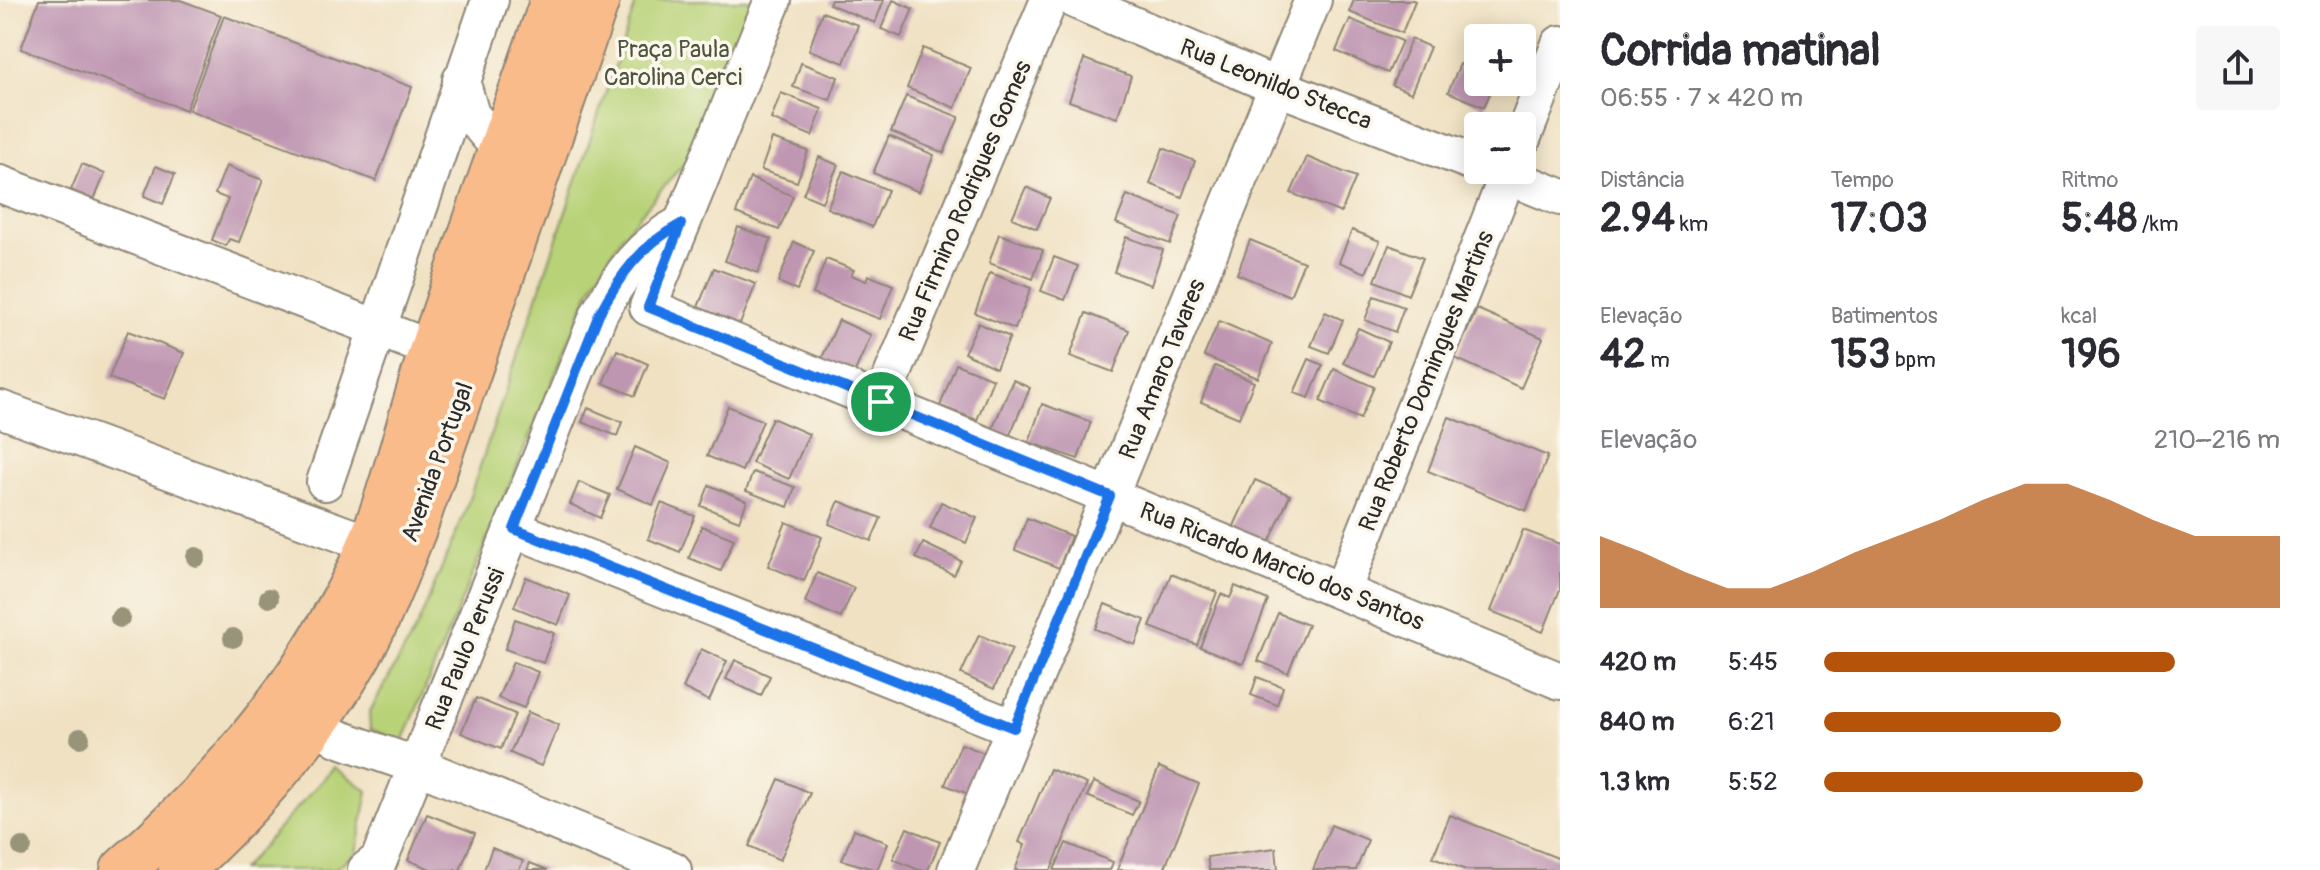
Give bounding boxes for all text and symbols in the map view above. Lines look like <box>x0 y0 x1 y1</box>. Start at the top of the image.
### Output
map controls <box>1464 24 1536 184</box>
button: + <box>1464 24 1536 96</box>
text: Corrida matinal <box>1600 24 1881 79</box>
button: share <box>2196 26 2280 110</box>
street label: Rua Leonildo Stecca <box>1176 33 1376 136</box>
park label: Praça Paula Carolina Cerci <box>604 35 742 92</box>
street label: Rua Firmino Rodrigues Gomes <box>893 56 1038 346</box>
text: 06:55 · 7 × 420 m <box>1600 82 1803 114</box>
button: − <box>1464 112 1536 184</box>
text: Distância <box>1600 166 1684 194</box>
text: Tempo <box>1831 166 1894 194</box>
text: Ritmo <box>2061 166 2118 194</box>
text: 2.94 <box>1600 194 1675 243</box>
text: 17:03 <box>1831 194 1928 243</box>
text: 5:48 <box>2061 194 2137 243</box>
text: km <box>1675 210 1708 238</box>
text: /km <box>2137 210 2178 238</box>
street label: Rua Roberto Domingues Martins <box>1353 226 1500 536</box>
street label: Rua Amaro Tavares <box>1113 275 1212 464</box>
text: Elevação <box>1600 302 1682 330</box>
text: Batimentos <box>1831 302 1938 330</box>
text: kcal <box>2061 302 2097 330</box>
text: 42 <box>1600 330 1646 379</box>
text: 153 <box>1831 330 1890 379</box>
text: 196 <box>2061 330 2121 379</box>
text: m <box>1646 346 1670 374</box>
text: bpm <box>1890 346 1936 374</box>
pin <box>847 368 915 436</box>
street label: Avenida Portugal <box>395 378 480 546</box>
icon: arrive <box>859 380 903 424</box>
text: Elevação <box>1600 424 1697 456</box>
text: 210–216 m <box>2154 424 2280 456</box>
street label: Rua Ricardo Marcio dos Santos <box>1135 496 1428 637</box>
street label: Rua Paulo Perussi <box>420 564 511 735</box>
text: 420 m <box>1600 646 1676 678</box>
text: 5:45 <box>1728 646 1778 678</box>
text: 840 m <box>1600 706 1675 738</box>
text: 6:21 <box>1728 706 1775 738</box>
text: 1.3 km <box>1600 766 1670 798</box>
text: 5:52 <box>1728 766 1778 798</box>

